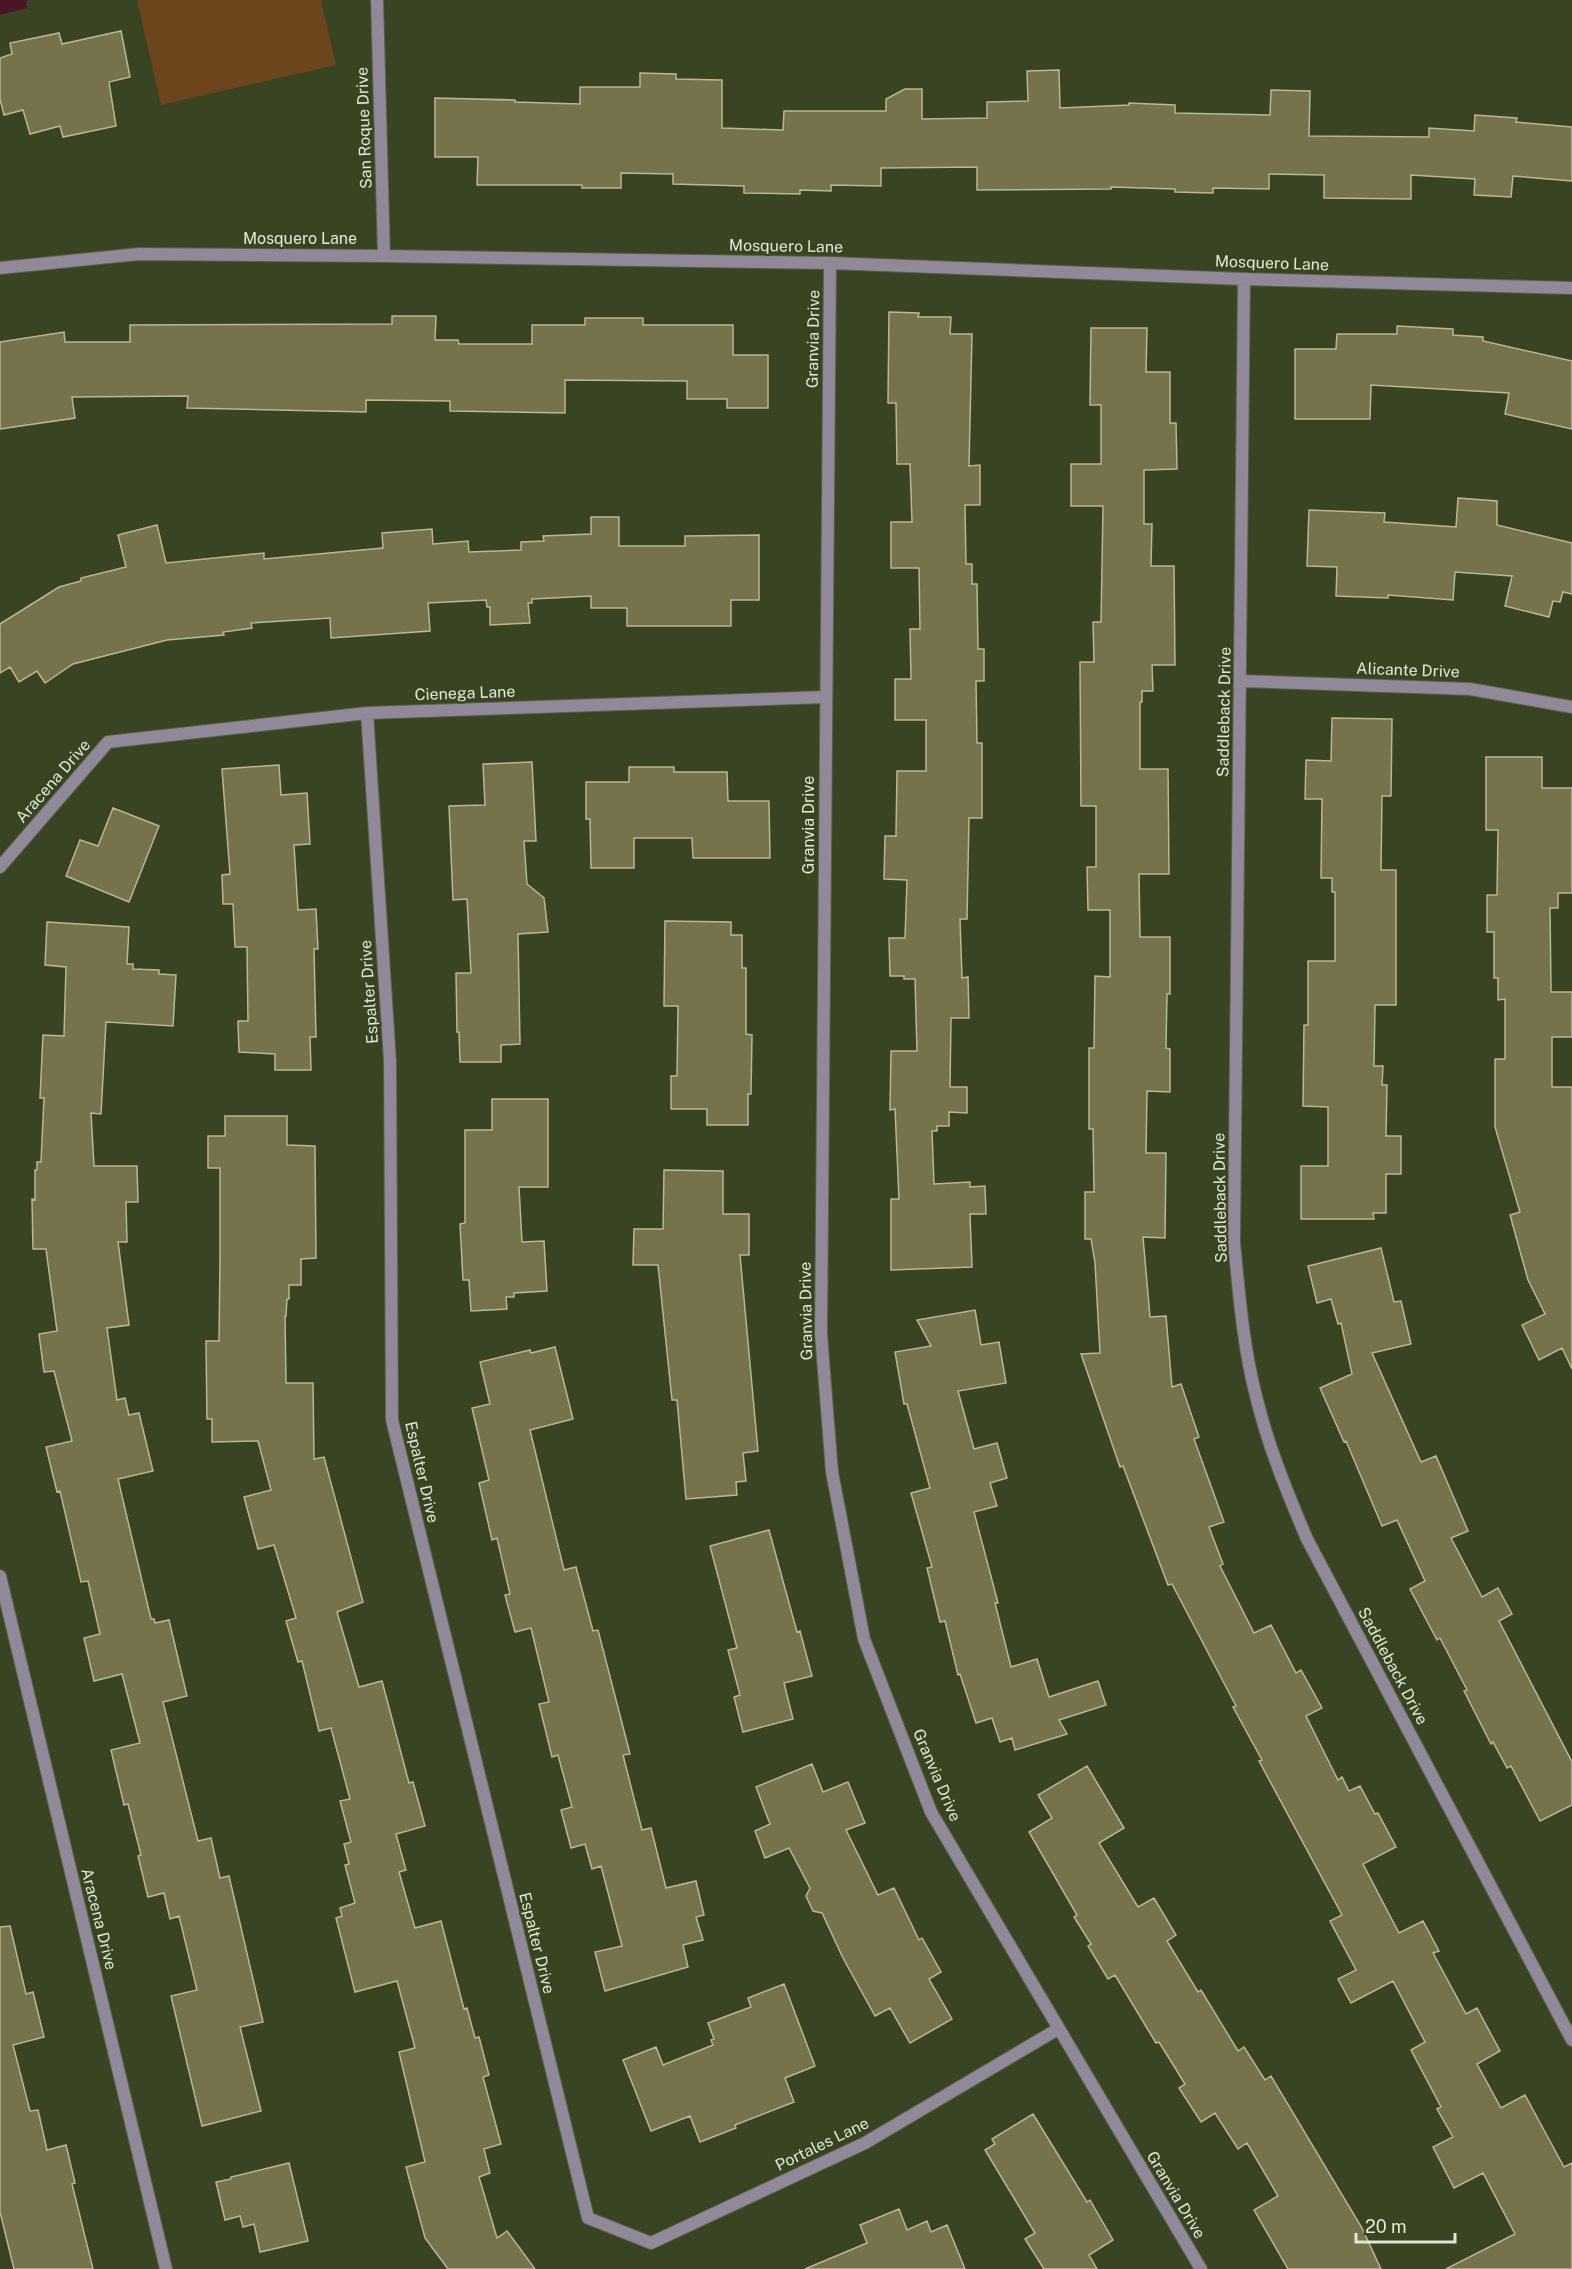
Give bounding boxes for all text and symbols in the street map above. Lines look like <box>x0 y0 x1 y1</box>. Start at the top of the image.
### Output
street label: San Roque Drive <box>352 67 376 189</box>
street label: Mosquero Lane <box>243 229 357 248</box>
street label: Mosquero Lane <box>729 236 843 256</box>
street label: Mosquero Lane <box>1215 252 1329 274</box>
street label: Granvia Drive <box>803 290 823 388</box>
street label: Saddleback Drive <box>1213 647 1235 777</box>
street label: Alicante Drive <box>1356 659 1460 681</box>
street label: Cienega Lane <box>414 682 516 704</box>
street label: Aracena Drive <box>12 735 94 827</box>
street label: Granvia Drive <box>799 776 818 874</box>
street label: Espalter Drive <box>356 940 382 1044</box>
street label: Saddleback Drive <box>1209 1133 1231 1263</box>
street label: Granvia Drive <box>796 1262 816 1360</box>
street label: Espalter Drive <box>401 1419 443 1525</box>
street label: Saddleback Drive <box>1354 1604 1432 1728</box>
street label: Granvia Drive <box>909 1726 965 1824</box>
street label: Aracena Drive <box>77 1866 121 1972</box>
street label: Espalter Drive <box>515 1890 559 1996</box>
street label: Portales Lane <box>772 2113 872 2175</box>
street label: Granvia Drive <box>1142 2148 1210 2242</box>
scale bar <box>1356 2206 1455 2244</box>
text: 20 m <box>1365 2216 1407 2237</box>

